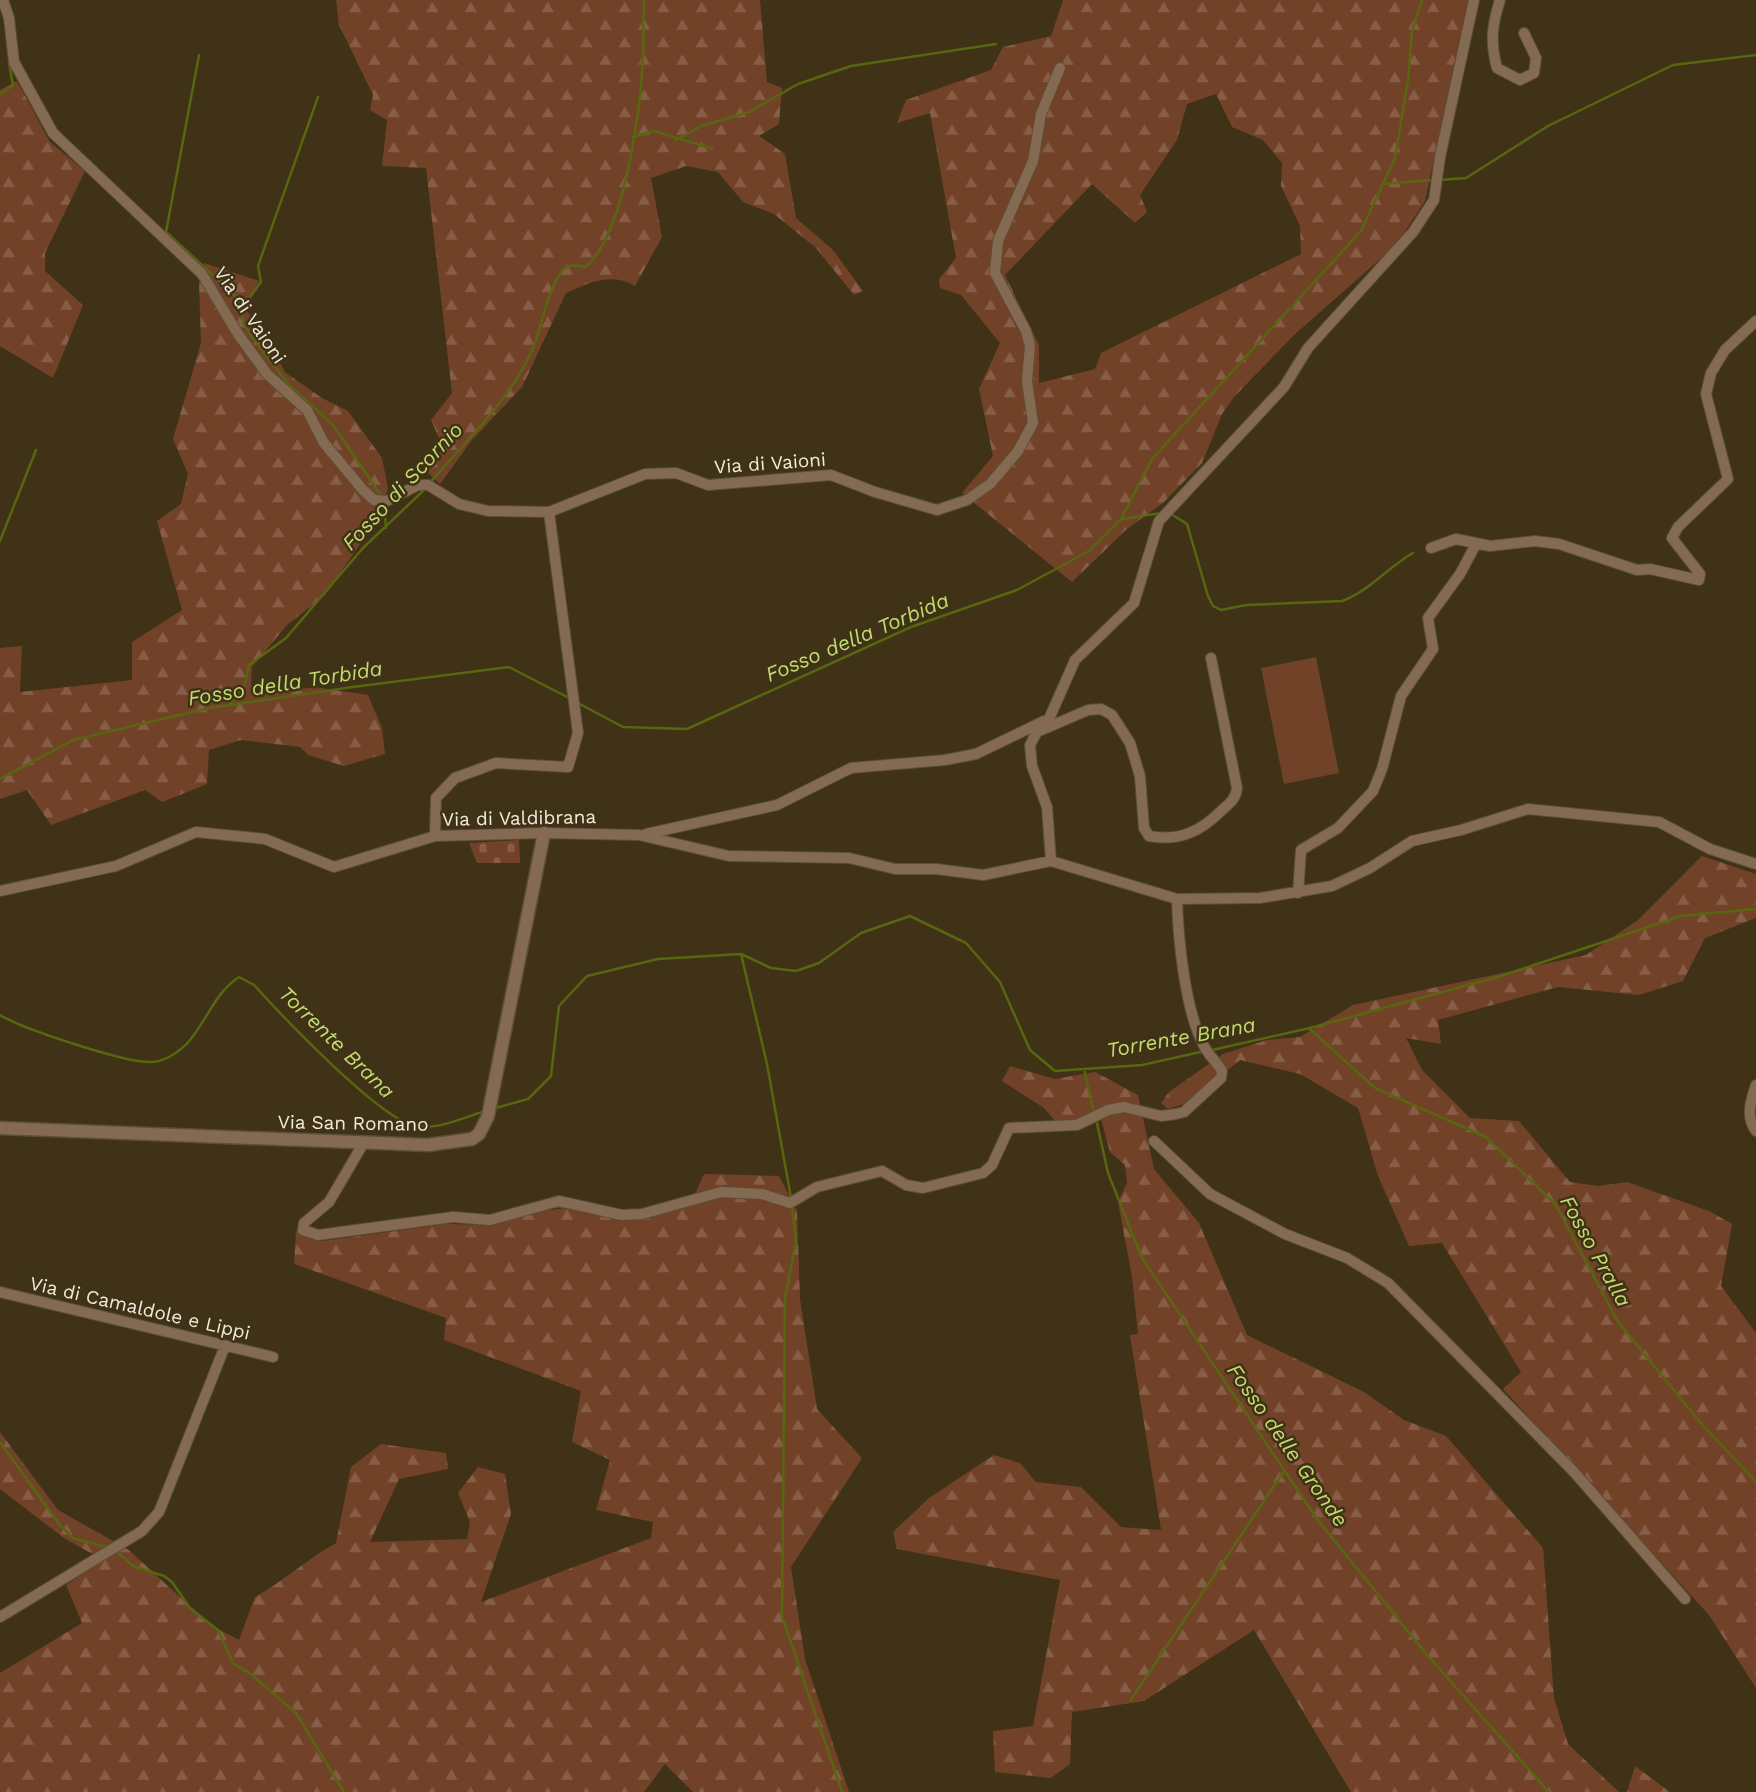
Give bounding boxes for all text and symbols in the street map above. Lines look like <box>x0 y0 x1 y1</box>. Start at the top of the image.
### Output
street label: Via di Vaioni <box>209 262 291 368</box>
water label: Fosso di Scornio <box>336 417 468 555</box>
street label: Via di Vaioni <box>713 448 827 478</box>
water label: Fosso della Torbida <box>762 587 953 687</box>
water label: Fosso della Torbida <box>186 655 384 711</box>
street label: Via di Valdibrana <box>442 805 597 831</box>
water label: Torrente Brana <box>274 981 400 1103</box>
water label: Torrente Brana <box>1105 1012 1257 1062</box>
street label: Via San Romano <box>277 1110 429 1136</box>
water label: Fosso Pralla <box>1555 1191 1637 1311</box>
street label: Via di Camaldole e Lippi <box>28 1271 252 1345</box>
water label: Fosso delle Gronde <box>1222 1358 1354 1532</box>

